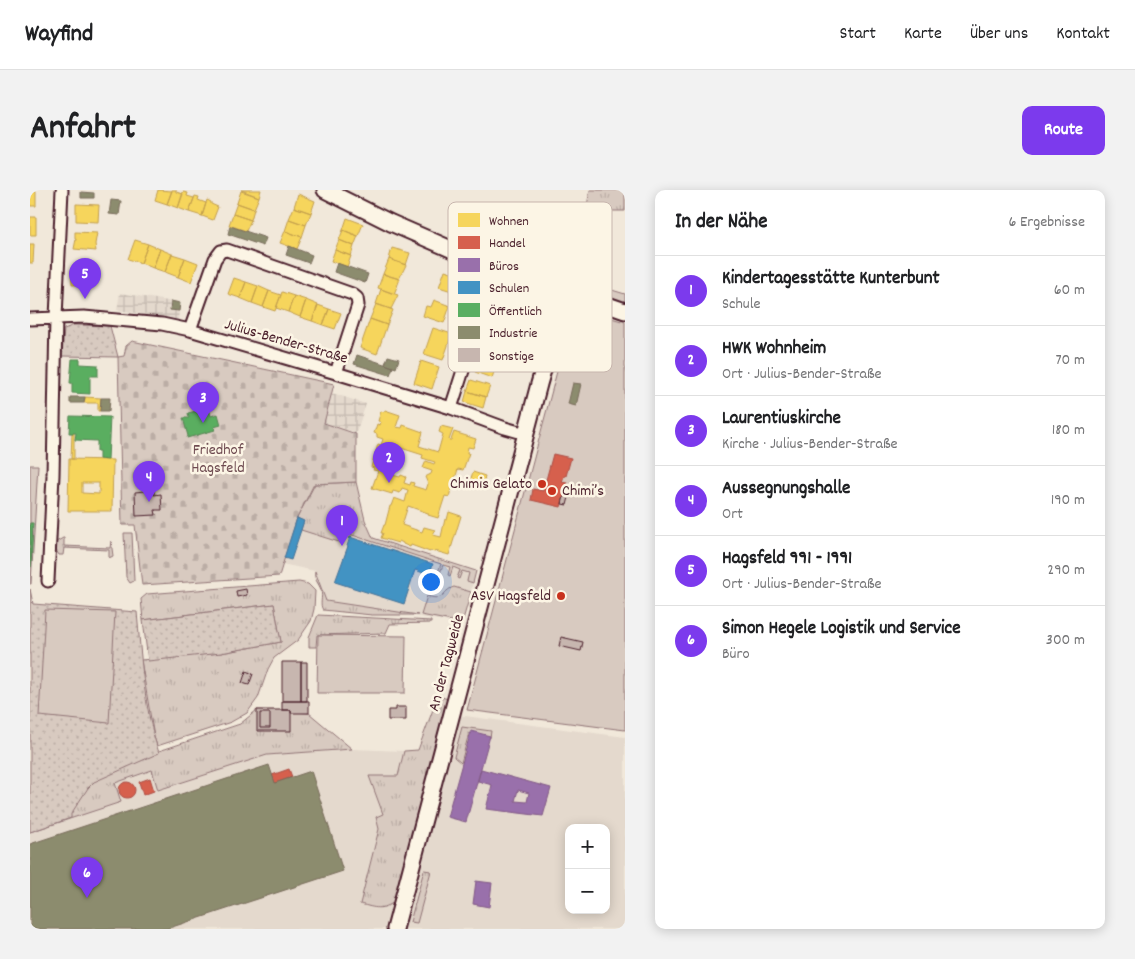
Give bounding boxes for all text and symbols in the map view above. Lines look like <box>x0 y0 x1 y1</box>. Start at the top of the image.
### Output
text: Wayfind <box>25 18 93 52</box>
text: Start <box>840 22 876 47</box>
text: Karte <box>904 22 942 47</box>
text: Über uns <box>970 22 1028 47</box>
text: Kontakt <box>1056 22 1110 47</box>
text: Anfahrt <box>30 105 136 155</box>
button: Route <box>1022 106 1105 155</box>
legend <box>448 202 612 372</box>
text: In der Nähe <box>675 208 767 238</box>
text: 6 Ergebnisse <box>1008 211 1085 234</box>
text: Wohnen <box>489 212 529 232</box>
text: Handel <box>489 234 526 254</box>
text: Büros <box>489 257 519 277</box>
pin: 5 <box>69 258 101 299</box>
text: Kindertagesstätte Kunterbunt <box>722 266 940 293</box>
text: Schulen <box>489 279 529 299</box>
text: 1 <box>689 279 693 302</box>
text: 60 m <box>1054 279 1085 302</box>
text: Schule <box>722 293 761 316</box>
text: Öffentlich <box>489 302 542 322</box>
street label: Julius-Bender-Straße <box>222 313 350 371</box>
text: Industrie <box>489 324 537 344</box>
text: HWK Wohnheim <box>722 336 826 363</box>
text: Sonstige <box>489 347 534 367</box>
text: 2 <box>688 349 695 372</box>
text: 70 m <box>1055 349 1085 372</box>
text: Ort · Julius-Bender-Straße <box>722 363 882 386</box>
pin: 3 <box>187 382 219 423</box>
text: Laurentiuskirche <box>722 406 841 433</box>
text: 3 <box>687 419 695 442</box>
text: 180 m <box>1052 419 1085 442</box>
text: Kirche · Julius-Bender-Straße <box>722 433 898 456</box>
park label: Friedhof Hagsfeld <box>191 439 245 480</box>
pin: 2 <box>373 442 405 483</box>
pin: 4 <box>133 461 165 502</box>
place label: Chimis Gelato <box>450 473 532 496</box>
text: Aussegnungshalle <box>722 476 850 503</box>
marker: Chimis Gelato <box>536 478 548 490</box>
place label: Chimi’s <box>562 480 604 503</box>
marker: Chimi’s <box>546 485 558 497</box>
text: 4 <box>688 489 694 512</box>
text: 190 m <box>1051 489 1085 512</box>
text: Ort <box>722 503 743 526</box>
pin: 1 <box>326 505 358 546</box>
text: Hagsfeld 991 - 1991 <box>722 546 852 573</box>
text: 5 <box>687 559 695 582</box>
text: 290 m <box>1047 559 1085 582</box>
your location <box>418 569 444 595</box>
text: Ort · Julius-Bender-Straße <box>722 573 882 596</box>
place label: ASV Hagsfeld <box>470 585 551 608</box>
marker: ASV Hagsfeld <box>555 590 567 602</box>
street label: An der Tagweide <box>423 612 471 714</box>
text: Simon Hegele Logistik und Service <box>722 616 961 643</box>
text: 6 <box>687 629 695 652</box>
text: 300 m <box>1046 629 1085 652</box>
text: Büro <box>722 643 750 666</box>
map controls <box>565 824 610 914</box>
button: + <box>565 824 610 869</box>
pin: 6 <box>71 857 103 898</box>
button: − <box>565 869 610 914</box>

